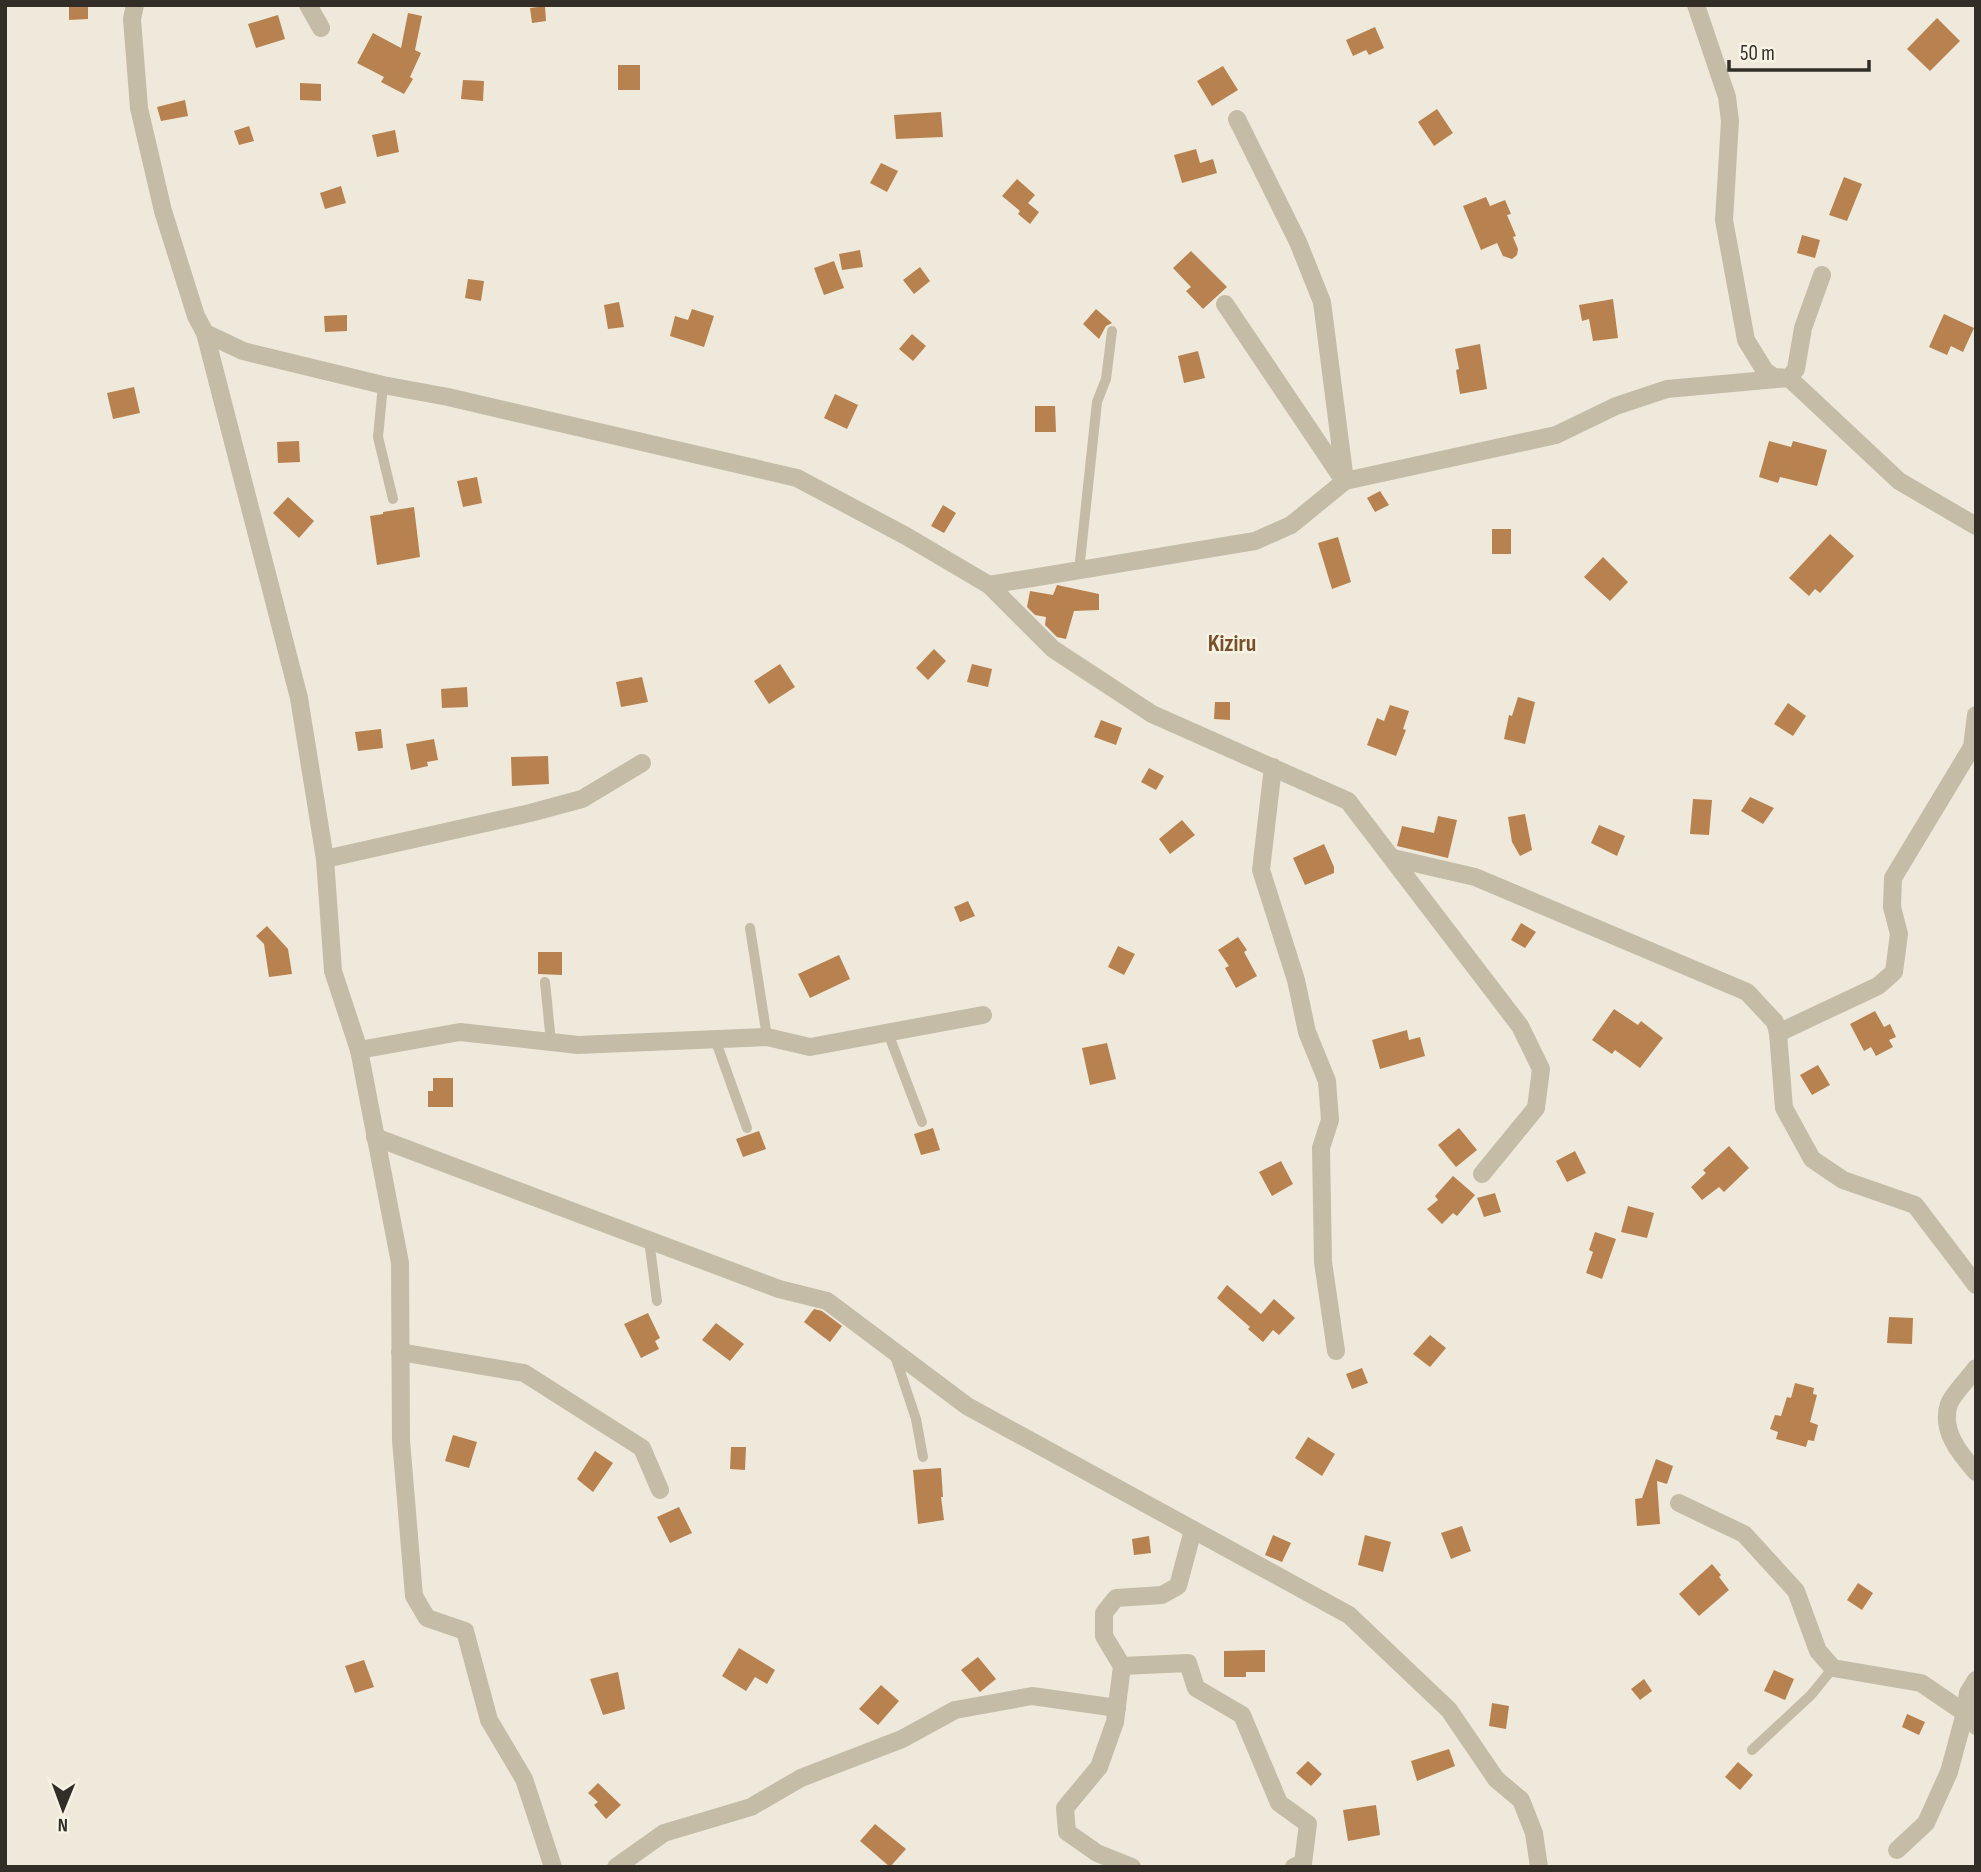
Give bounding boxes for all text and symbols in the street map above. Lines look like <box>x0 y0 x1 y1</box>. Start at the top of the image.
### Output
scale bar <box>1729 28 1869 72</box>
text: 50 m <box>1740 41 1775 66</box>
district label: Kiziru <box>1208 629 1256 658</box>
north arrow <box>28 1774 98 1844</box>
text: N <box>57 1813 68 1836</box>

